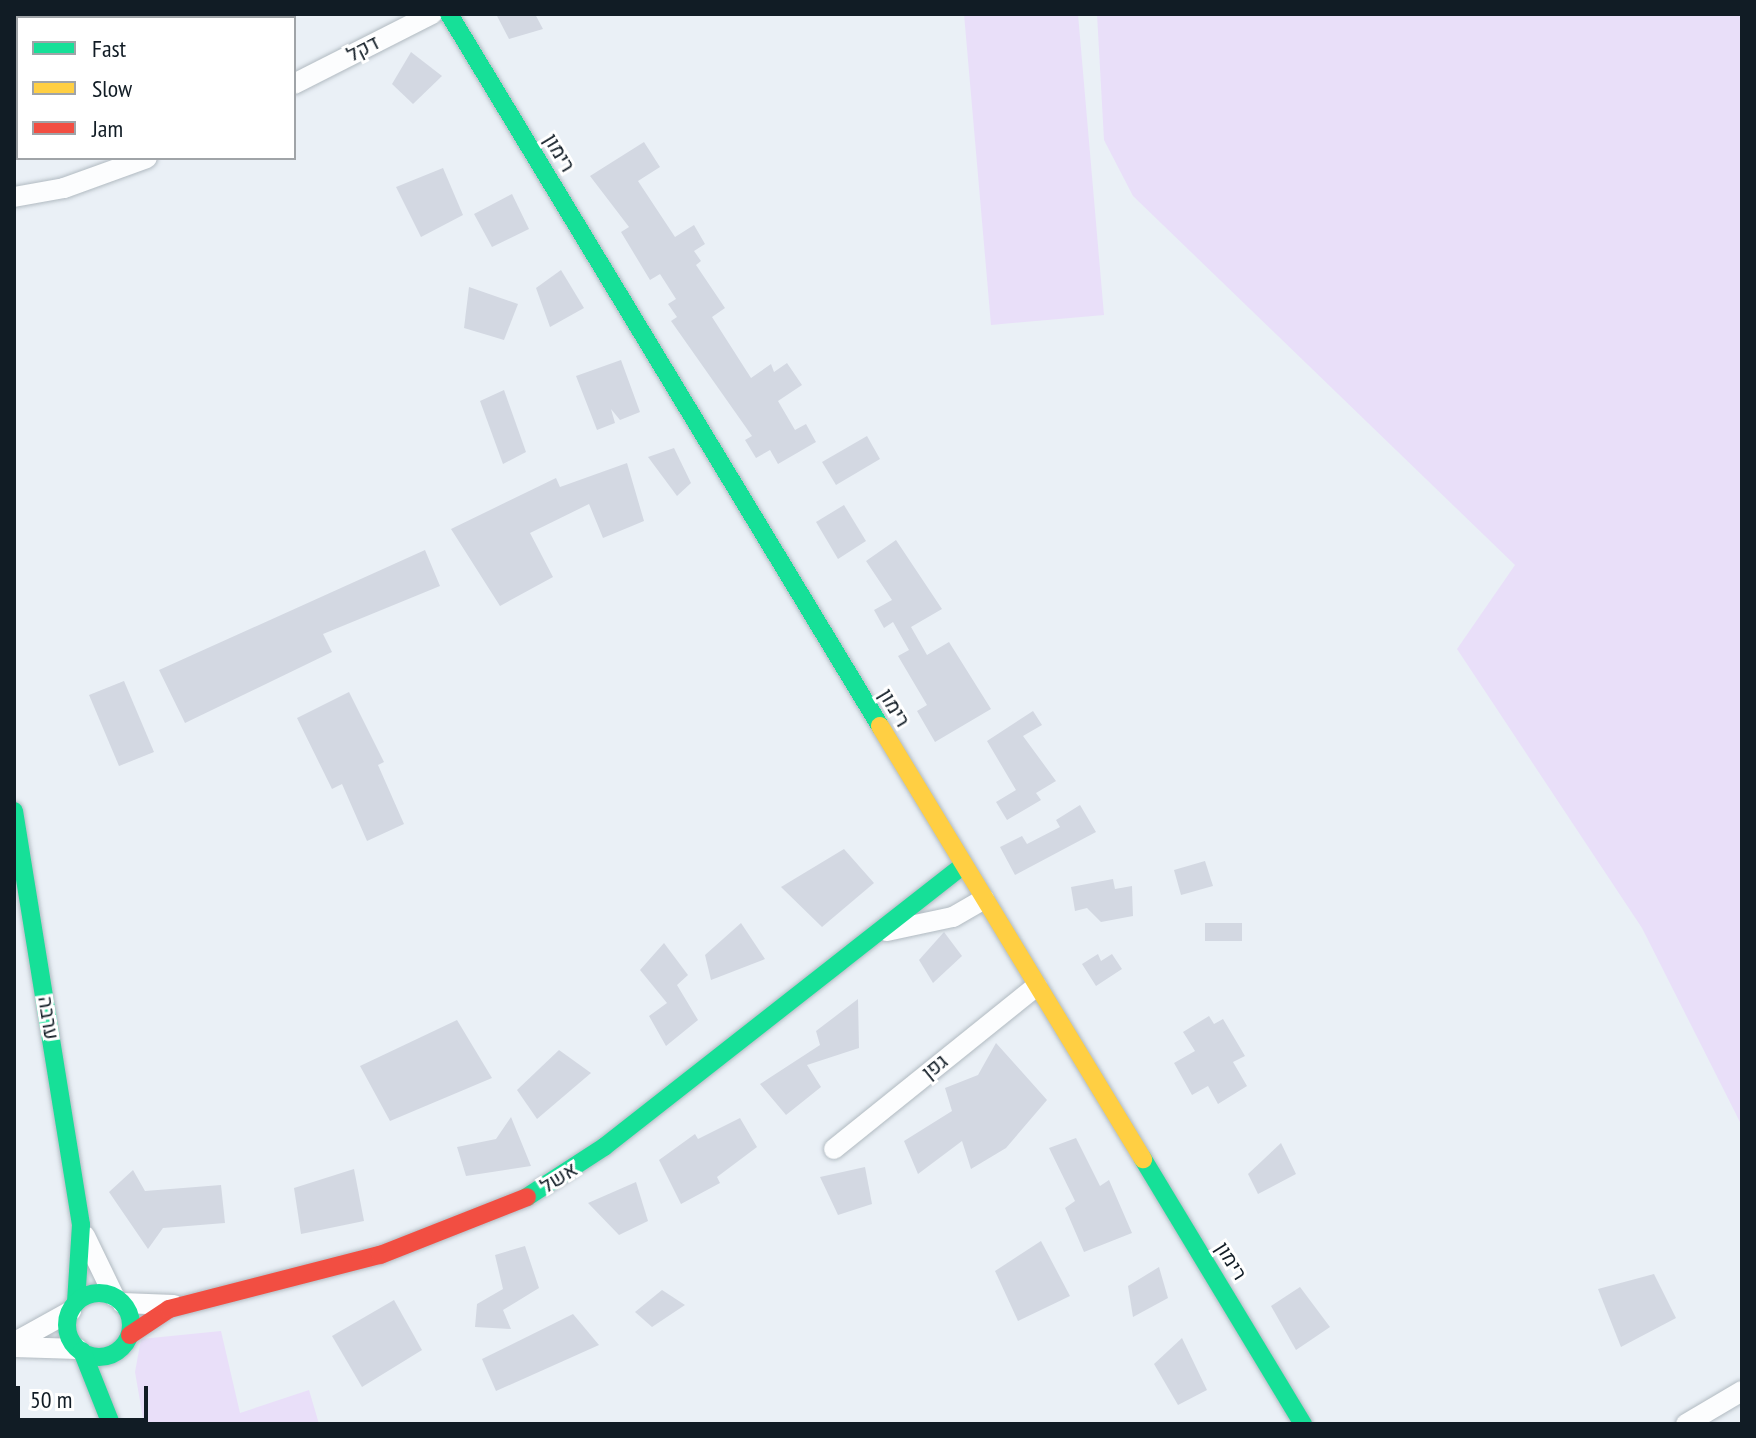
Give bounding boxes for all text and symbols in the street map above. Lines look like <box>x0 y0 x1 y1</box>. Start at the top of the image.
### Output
legend <box>16 16 296 160</box>
street label: דקל <box>343 31 383 67</box>
text: Fast <box>92 33 126 64</box>
text: Slow <box>92 73 132 104</box>
text: Jam <box>92 113 123 144</box>
street label: רימון <box>538 130 580 176</box>
street label: רימון <box>873 685 915 731</box>
street label: ערבה <box>33 995 63 1041</box>
street label: גפן <box>917 1049 953 1085</box>
street label: אשל <box>536 1157 582 1199</box>
street label: רימון <box>1210 1238 1252 1284</box>
scale bar <box>20 1370 152 1420</box>
text: 50 m <box>30 1384 72 1415</box>

